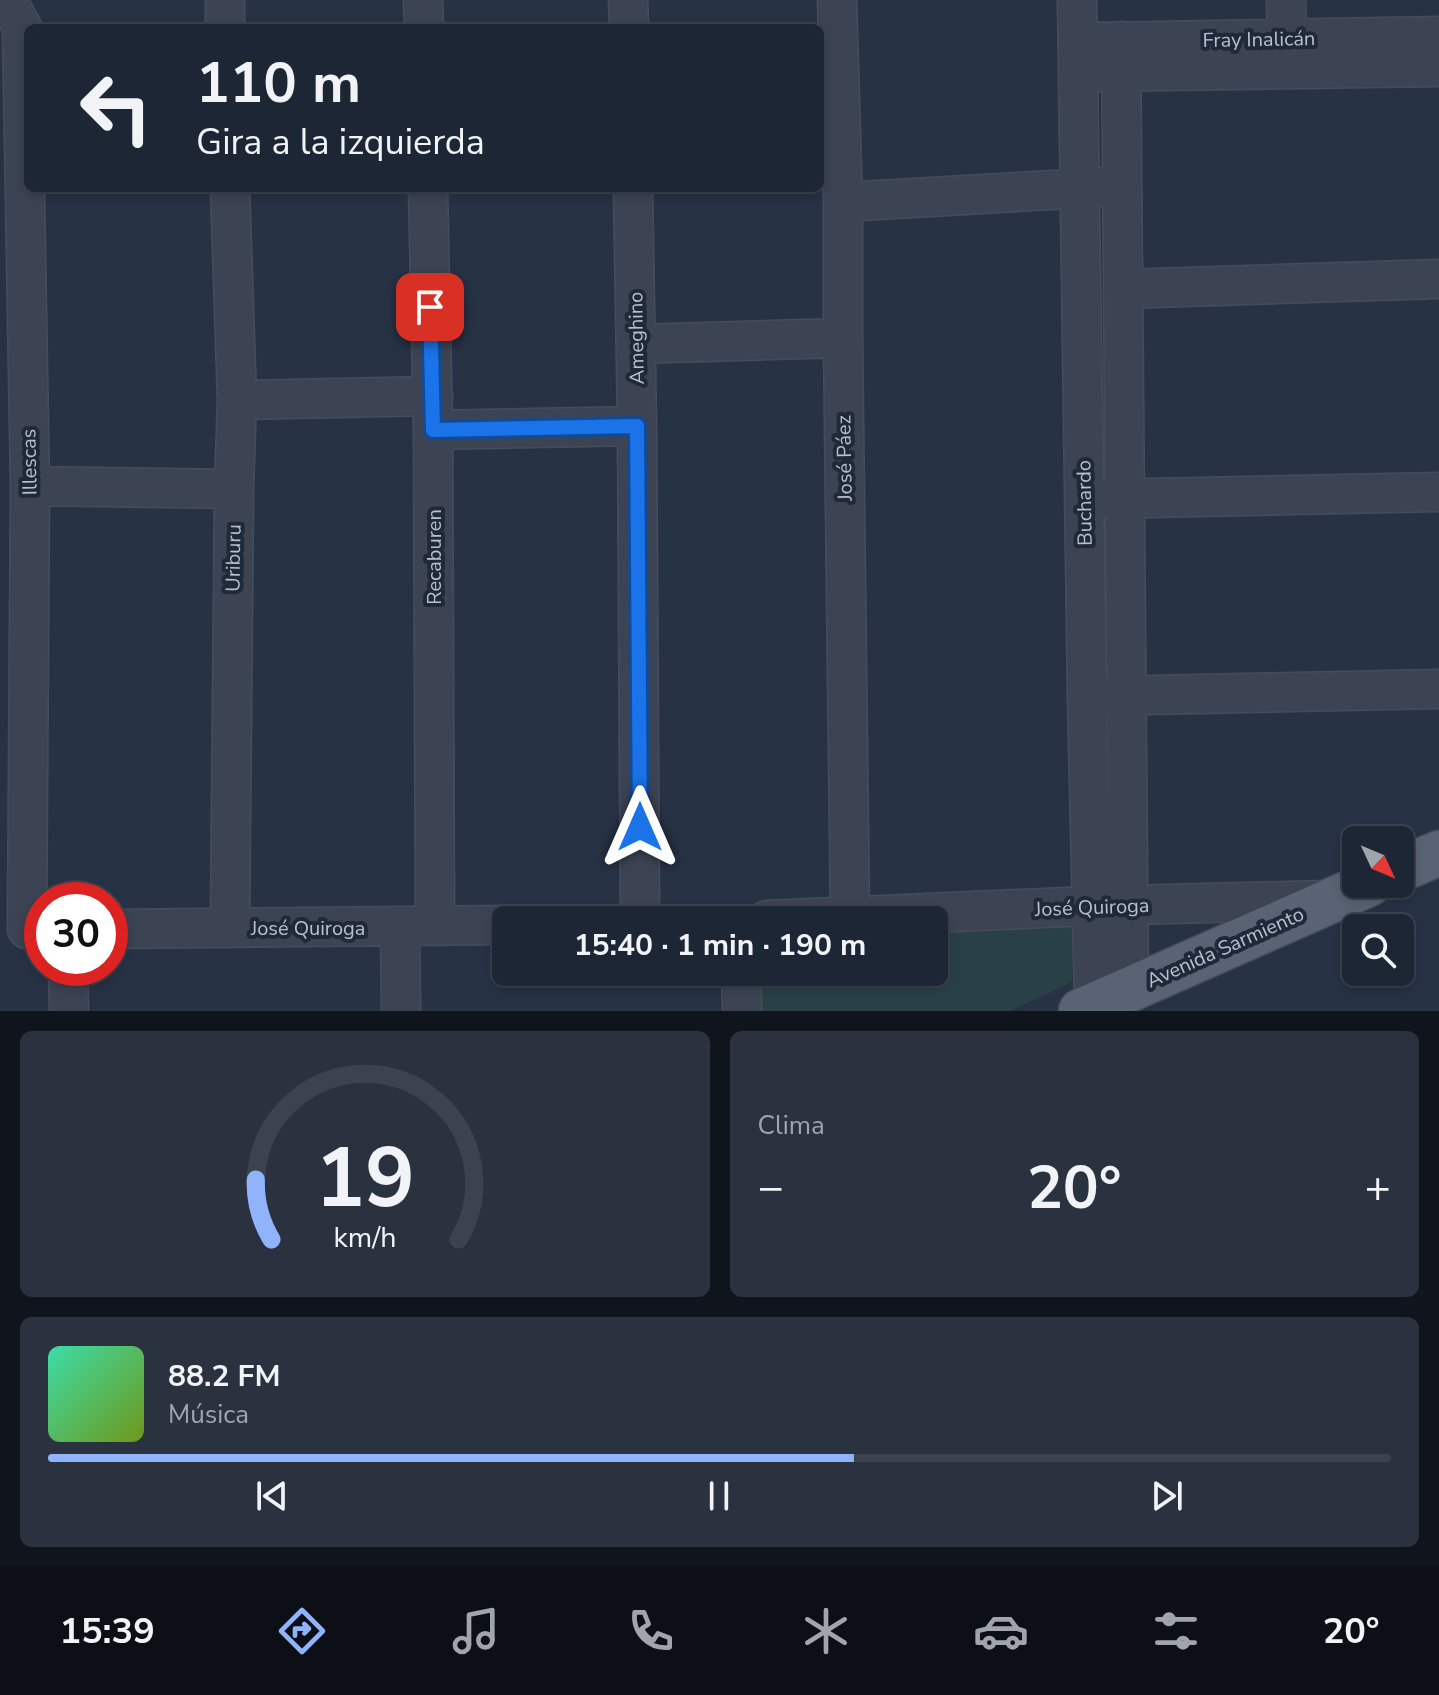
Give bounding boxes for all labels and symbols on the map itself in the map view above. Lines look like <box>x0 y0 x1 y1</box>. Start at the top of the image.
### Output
street label: Fray Inalicán <box>1203 25 1316 54</box>
pin <box>396 273 464 341</box>
street label: Ameghino <box>622 291 651 384</box>
street label: José Páez <box>830 415 859 502</box>
street label: Illescas <box>15 428 44 495</box>
street label: Buchardo <box>1070 460 1099 546</box>
street label: Recaburen <box>421 509 448 605</box>
street label: Uriburu <box>219 524 248 592</box>
position arrow <box>598 785 682 869</box>
north arrow <box>1342 826 1414 898</box>
speed limit sign: 30 <box>24 882 128 986</box>
street label: José Quiroga <box>1033 892 1150 923</box>
street label: Avenida Sarmiento <box>1142 901 1308 994</box>
street label: José Quiroga <box>250 915 365 942</box>

